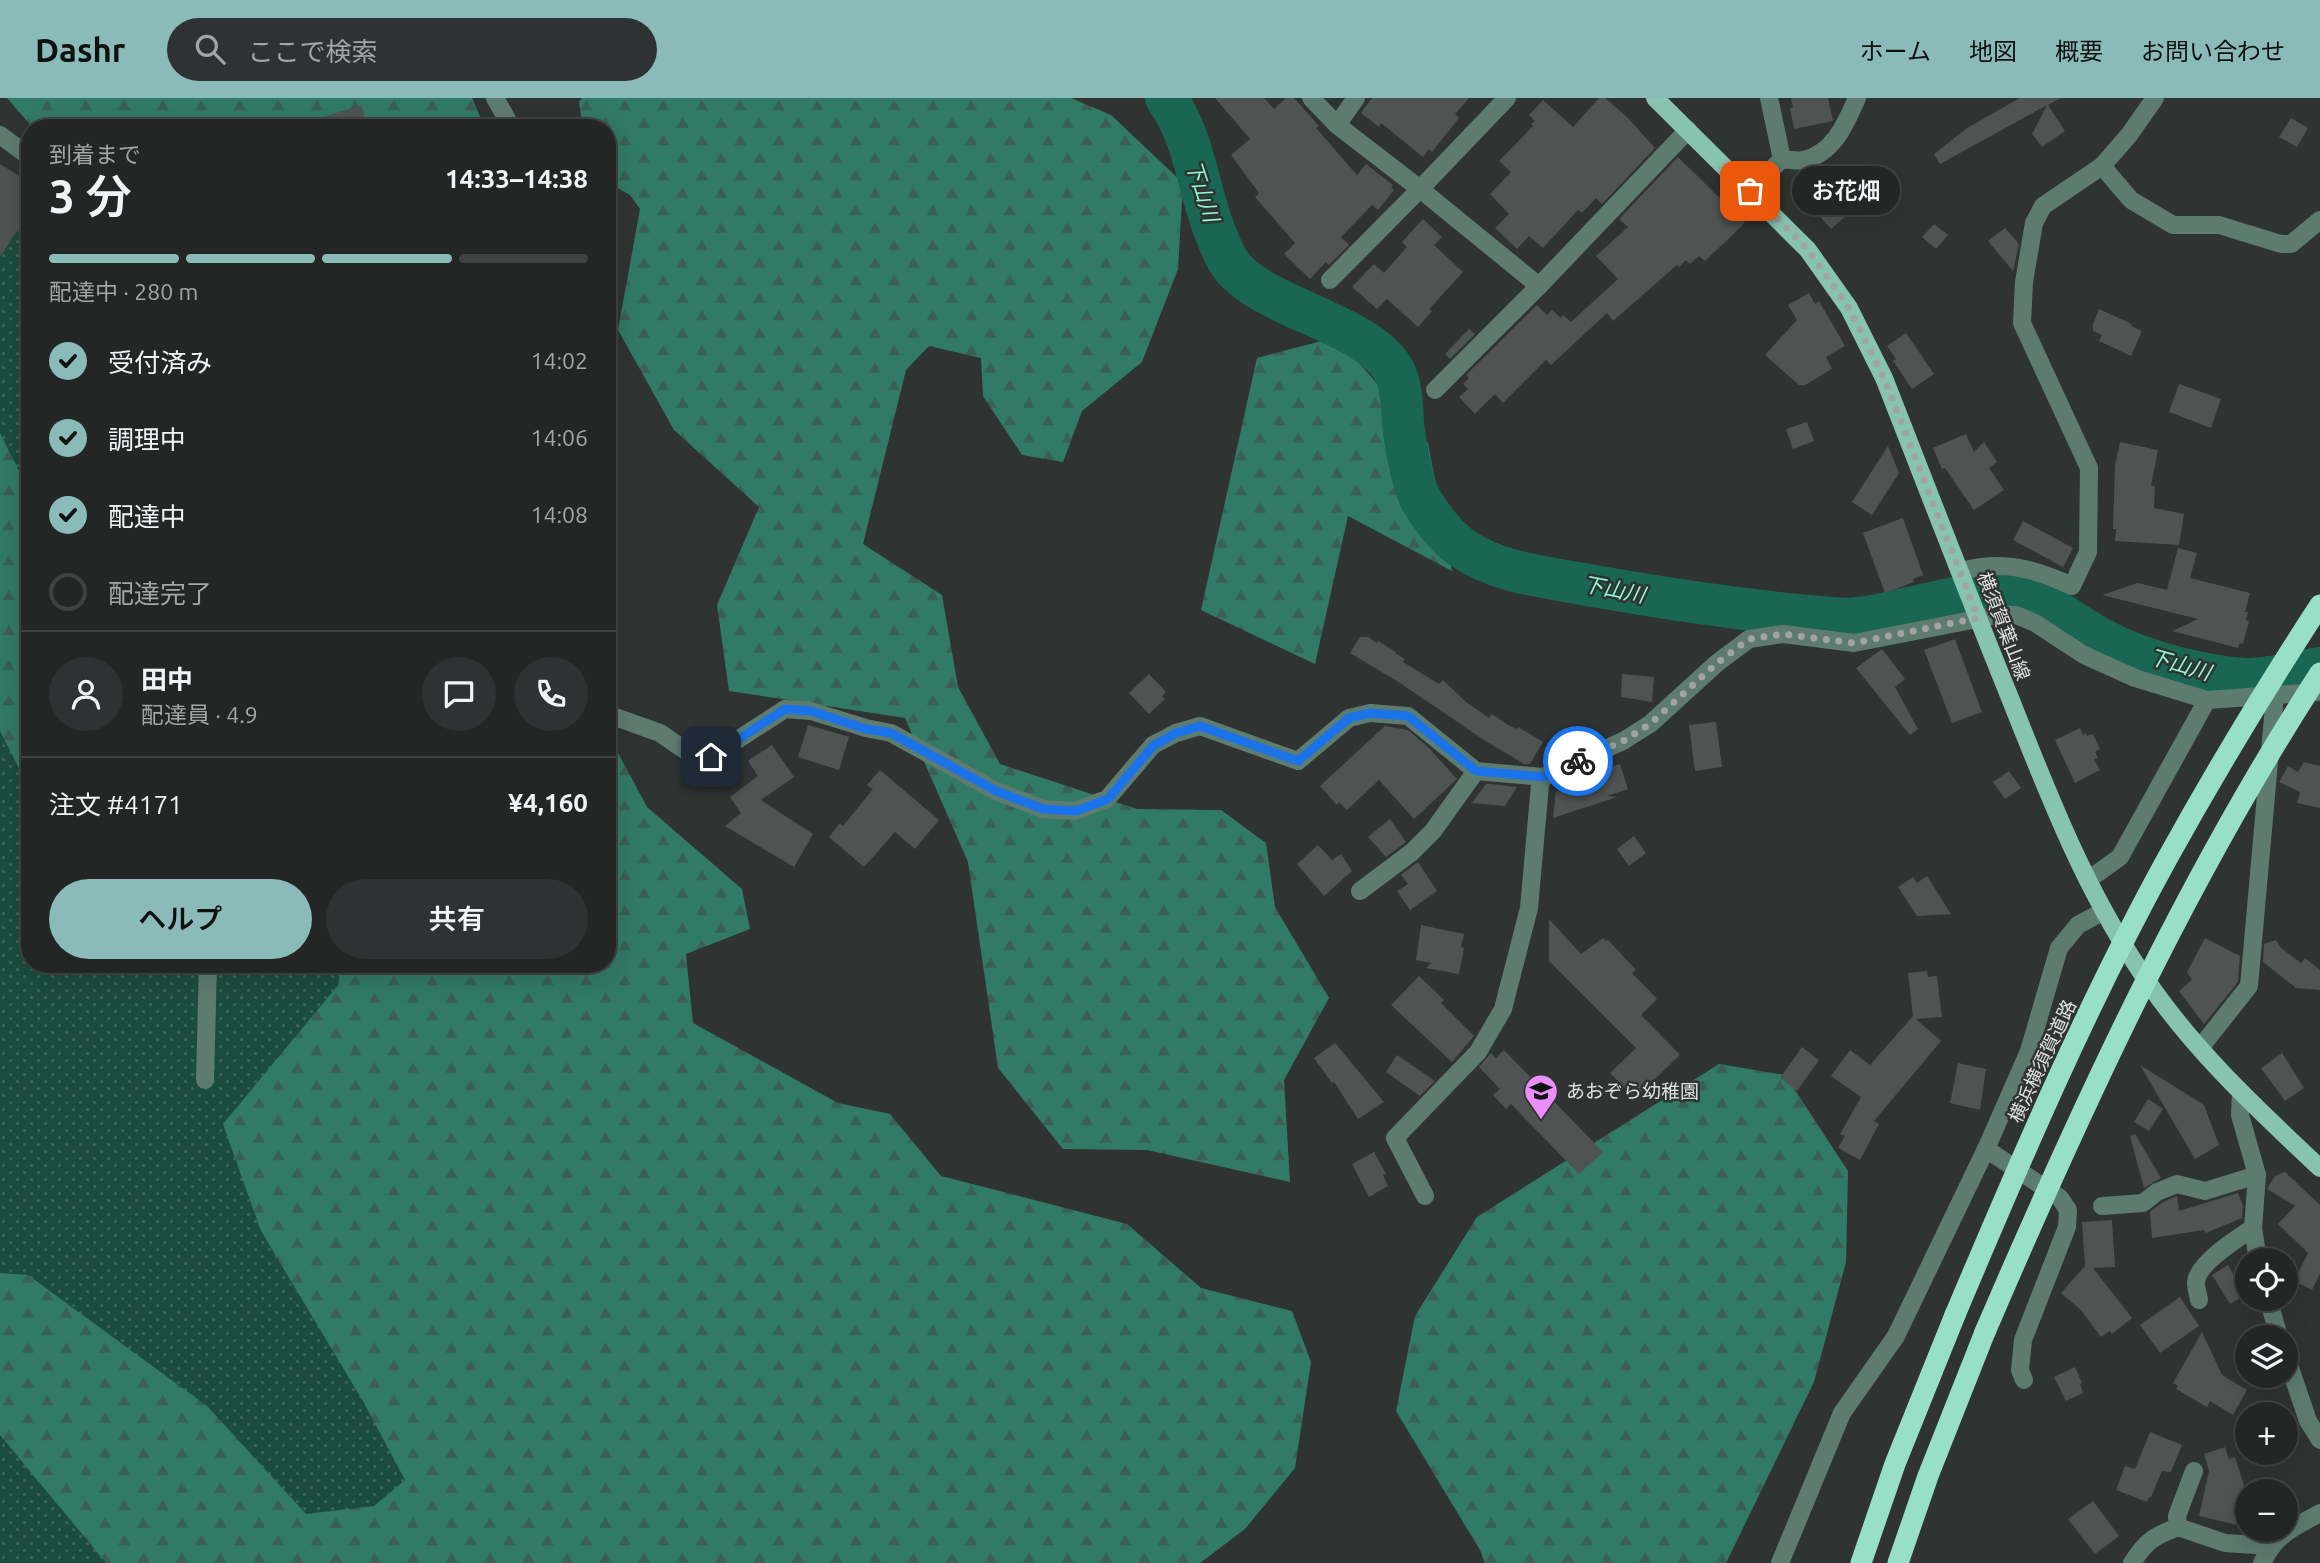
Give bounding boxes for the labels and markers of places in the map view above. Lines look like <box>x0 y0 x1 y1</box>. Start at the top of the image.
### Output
pin <box>1720 161 1780 221</box>
callout: お花畑 <box>1792 166 1900 216</box>
pin <box>681 727 741 787</box>
school or university icon: あおぞら幼稚園 <box>1522 1072 1560 1121</box>
place label: あおぞら幼稚園 <box>1566 1080 1699 1102</box>

